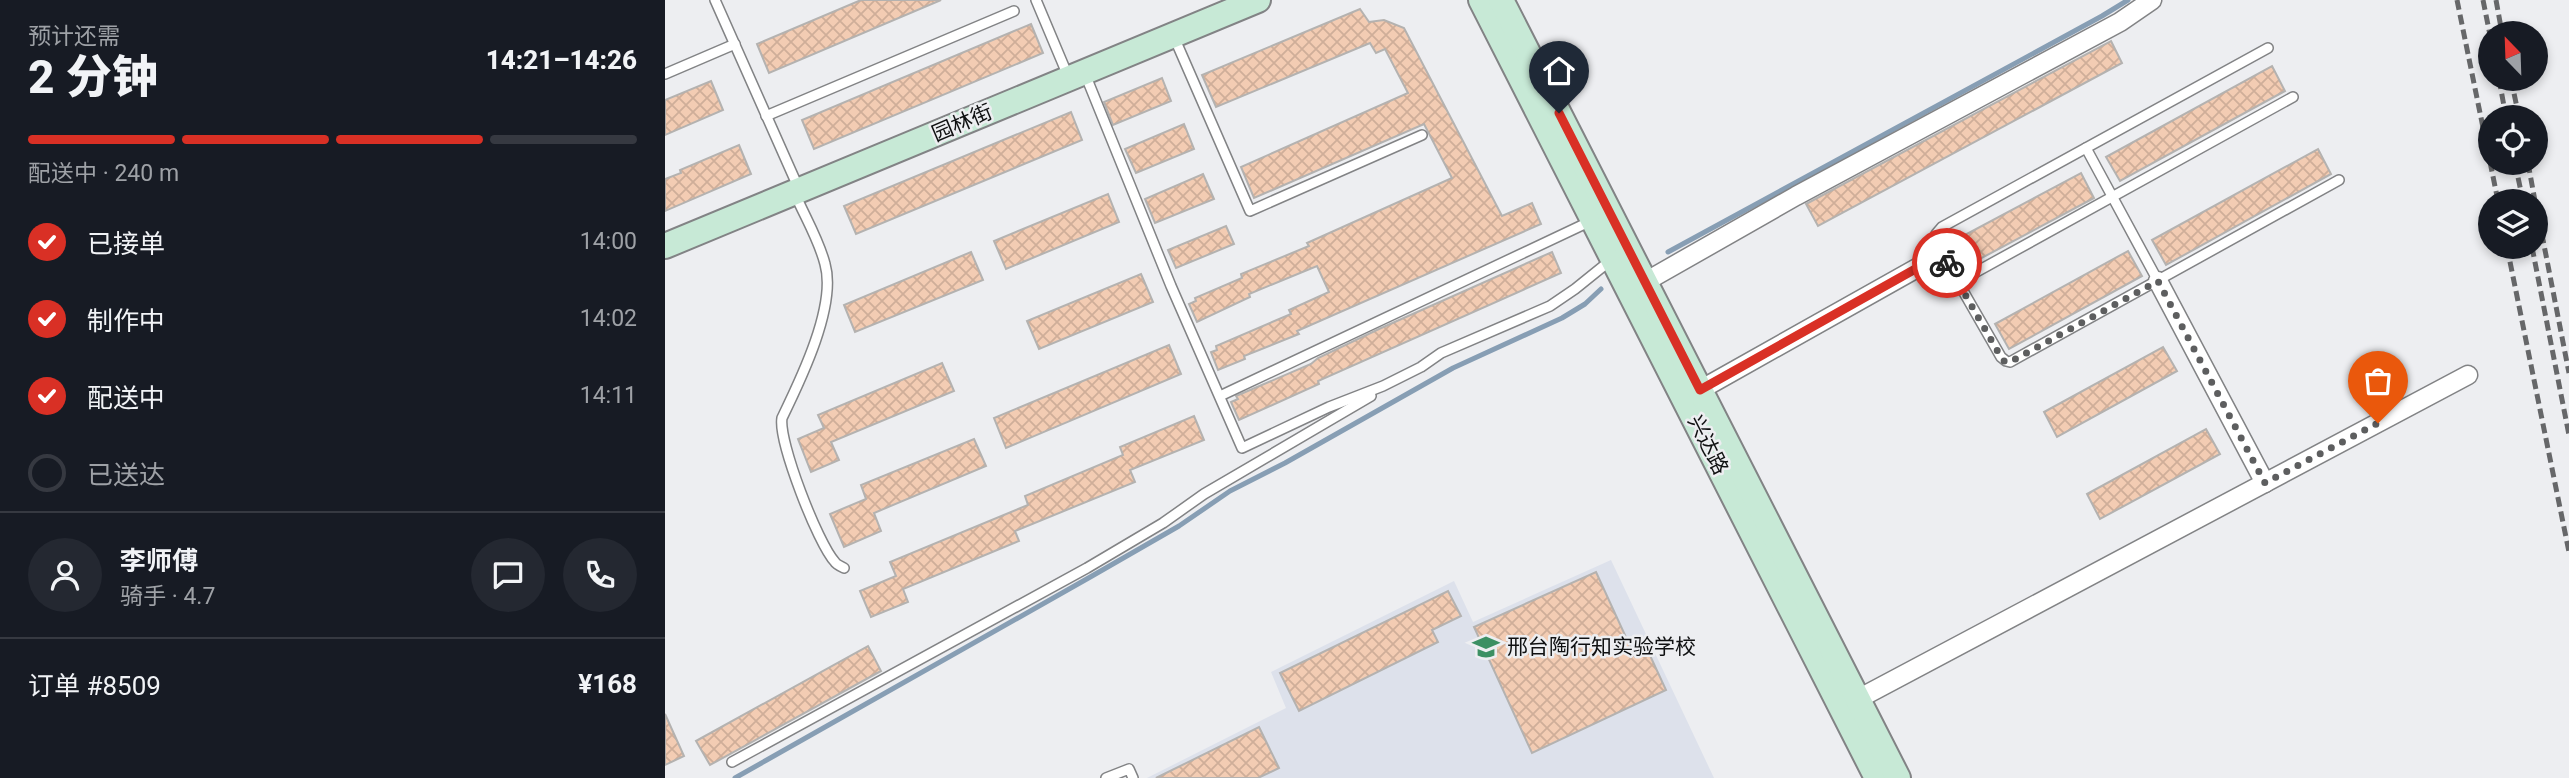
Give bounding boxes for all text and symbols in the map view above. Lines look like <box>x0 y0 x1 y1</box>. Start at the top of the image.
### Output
north arrow <box>2478 21 2548 91</box>
map controls <box>2478 21 2548 259</box>
text: 预计还需 <box>28 23 120 50</box>
pin <box>1529 41 1589 113</box>
text: 14:21–14:26 <box>486 45 637 75</box>
text: 2 分钟 <box>28 50 158 104</box>
icon: home <box>1540 52 1578 90</box>
street label: 园林街 <box>928 100 996 146</box>
button: locate <box>2478 105 2548 175</box>
text: 配送中 · 240 m <box>28 160 179 187</box>
button: layers <box>2478 189 2548 259</box>
icon: check <box>28 223 66 261</box>
text: 14:00 <box>580 228 637 255</box>
courier <box>1912 228 1982 298</box>
text: 已接单 <box>87 229 165 259</box>
icon: bike <box>1928 244 1966 282</box>
icon: check <box>28 300 66 338</box>
text: 14:02 <box>580 305 637 332</box>
text: 制作中 <box>87 306 165 336</box>
pin <box>2348 351 2408 423</box>
icon: bag <box>2359 362 2397 400</box>
icon: check <box>28 377 66 415</box>
text: 14:11 <box>580 382 637 409</box>
text: 配送中 <box>87 383 165 413</box>
street label: 兴达路 <box>1683 411 1733 479</box>
text: 已送达 <box>87 460 165 490</box>
button: person <box>28 538 102 612</box>
button: chat <box>471 538 545 612</box>
button: phone <box>563 538 637 612</box>
text: 李师傅 <box>120 546 198 576</box>
text: 骑手 · 4.7 <box>120 583 215 610</box>
school or university icon: 邢台陶行知实验学校 <box>1471 632 1501 662</box>
place label: 邢台陶行知实验学校 <box>1507 635 1696 659</box>
text: ¥168 <box>578 669 637 699</box>
text: 订单 #8509 <box>28 671 161 701</box>

